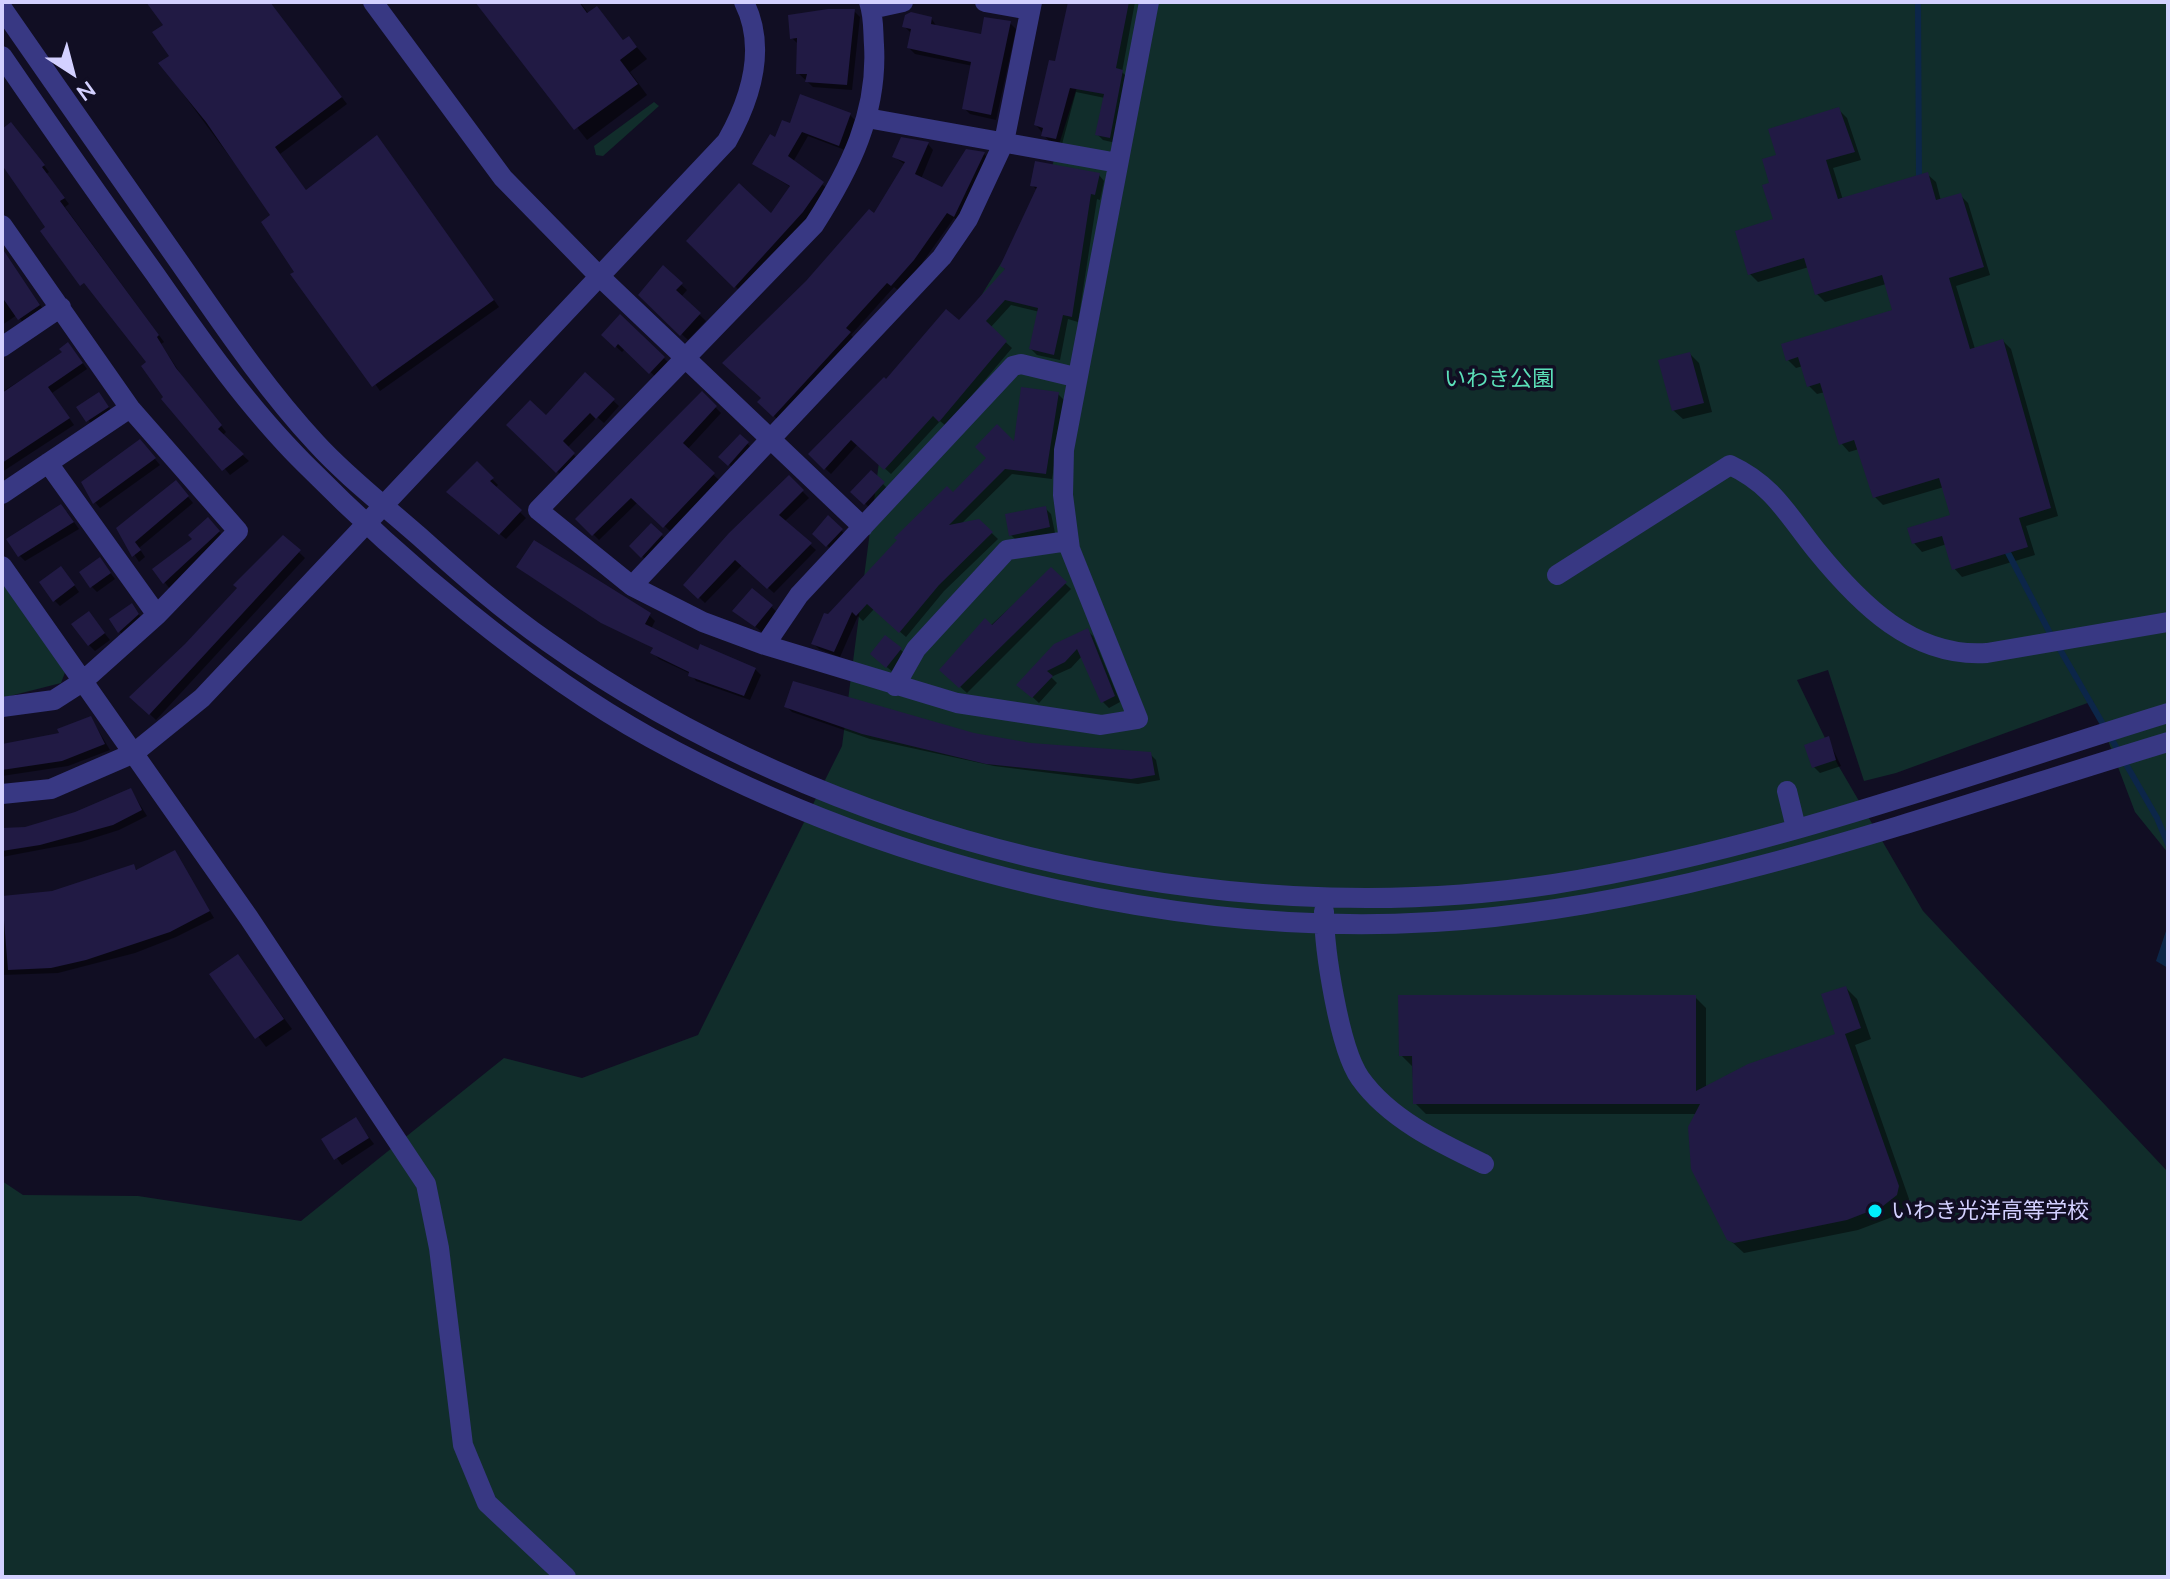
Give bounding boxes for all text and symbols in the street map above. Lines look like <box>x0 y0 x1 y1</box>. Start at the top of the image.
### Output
north arrow <box>32 32 112 112</box>
text: N <box>71 75 101 108</box>
park label: いわき公園 <box>1444 366 1554 392</box>
place label: いわき光洋高等学校 <box>1891 1198 2089 1224</box>
marker: いわき光洋高等学校 <box>1866 1202 1884 1220</box>

